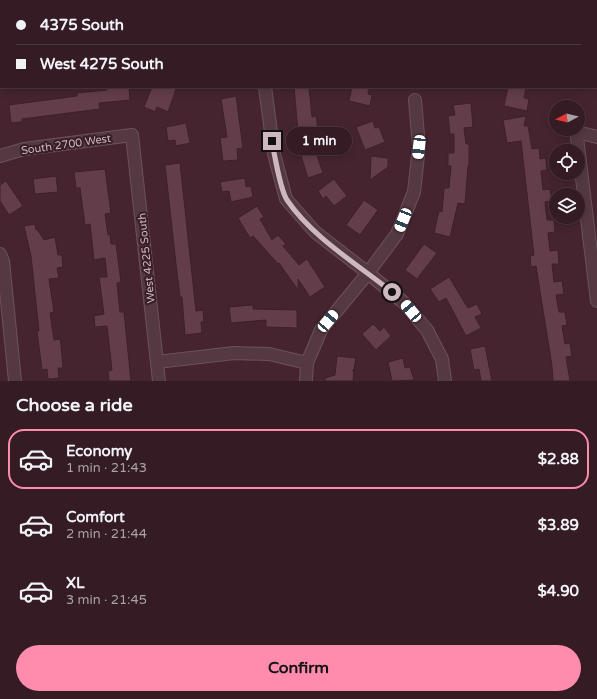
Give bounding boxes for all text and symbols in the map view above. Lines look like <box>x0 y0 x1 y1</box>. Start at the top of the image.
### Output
text: 4375 South <box>40 16 124 34</box>
text: West 4275 South <box>40 55 164 73</box>
north arrow <box>549 100 585 136</box>
map controls <box>549 100 585 224</box>
callout: 1 min <box>286 127 352 155</box>
street label: South 2700 West <box>20 132 112 157</box>
route end <box>263 132 281 150</box>
text: 1 min <box>302 133 336 149</box>
car <box>412 134 426 160</box>
button: locate <box>549 144 585 180</box>
button: layers <box>549 188 585 224</box>
car <box>393 207 413 233</box>
street label: West 4225 South <box>135 212 158 304</box>
route start <box>383 283 401 301</box>
car <box>399 298 423 324</box>
car <box>316 308 340 334</box>
text: Choose a ride <box>16 394 133 416</box>
icon: car <box>18 441 54 477</box>
text: Economy <box>66 442 132 460</box>
text: $2.88 <box>538 450 579 468</box>
text: 1 min · 21:43 <box>66 460 147 476</box>
icon: car <box>18 507 54 543</box>
text: Comfort <box>66 508 125 526</box>
text: $3.89 <box>538 516 579 534</box>
text: 2 min · 21:44 <box>66 526 147 542</box>
icon: car <box>18 573 54 609</box>
text: XL <box>66 574 85 592</box>
text: $4.90 <box>538 582 579 600</box>
text: 3 min · 21:45 <box>66 592 147 608</box>
button: Confirm <box>16 645 581 691</box>

